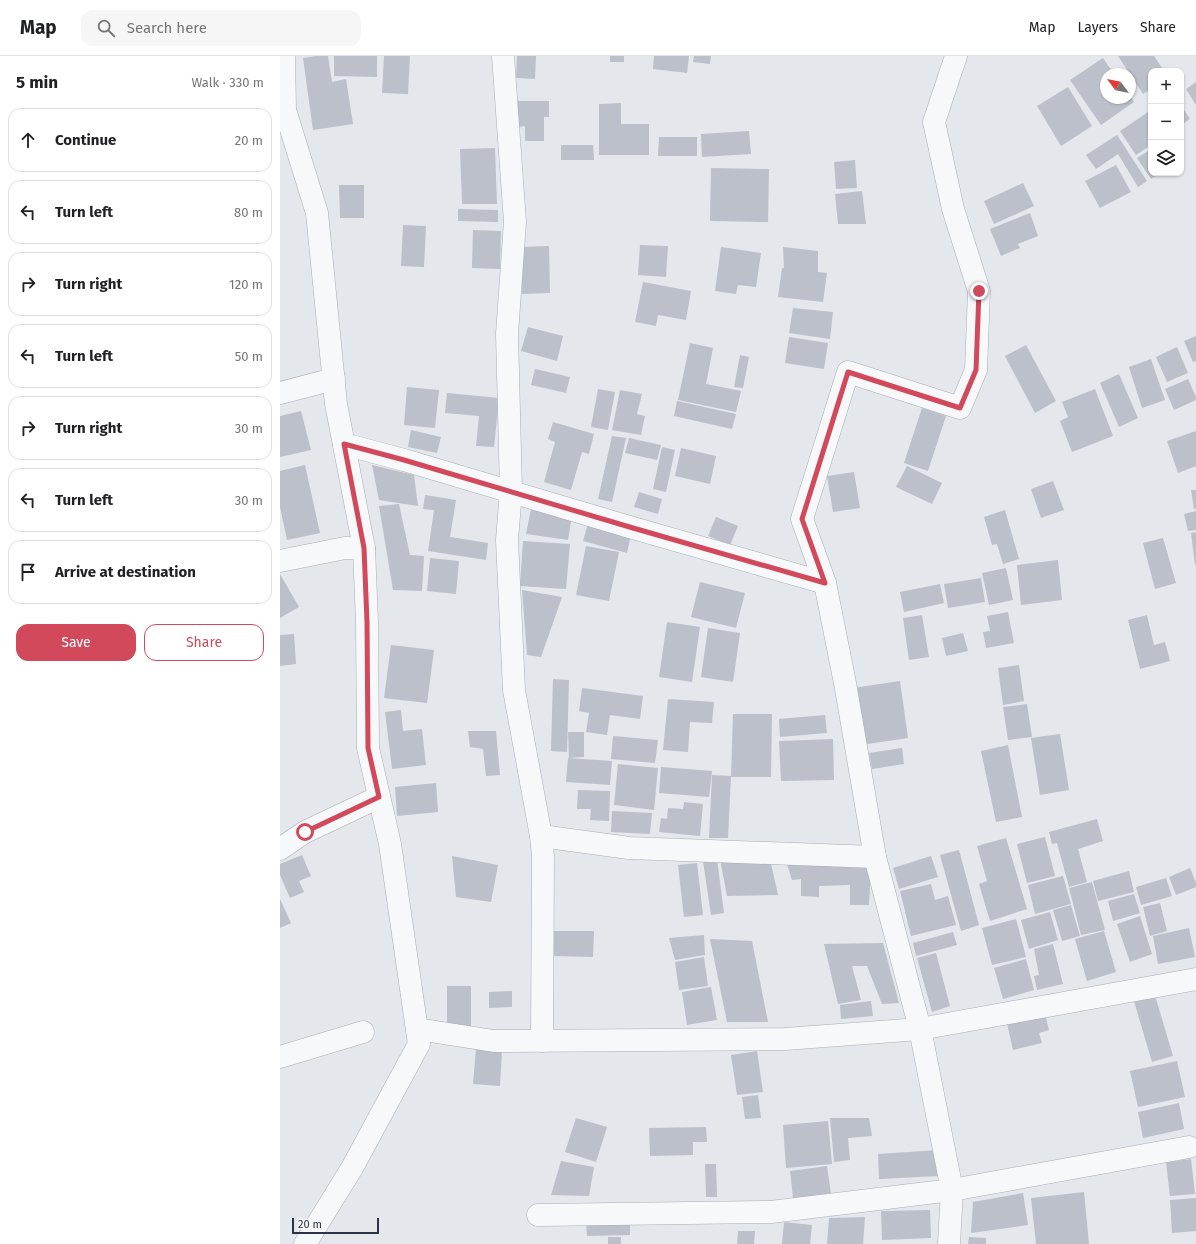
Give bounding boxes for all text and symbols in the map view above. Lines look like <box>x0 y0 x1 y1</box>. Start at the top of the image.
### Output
search box <box>81 10 361 46</box>
text: Map <box>20 16 57 39</box>
icon: search <box>95 17 117 39</box>
text: Search here <box>127 19 207 37</box>
text: Map <box>1029 19 1055 36</box>
text: Layers <box>1077 19 1118 36</box>
text: Share <box>1140 19 1176 36</box>
north arrow <box>1100 68 1136 104</box>
map controls <box>1148 68 1184 176</box>
button: + <box>1148 68 1184 104</box>
text: 5 min <box>16 72 58 93</box>
text: Walk · 330 m <box>191 75 264 90</box>
button: − <box>1148 104 1184 140</box>
icon: ahead <box>17 129 39 151</box>
text: Continue <box>55 131 116 149</box>
text: 20 m <box>235 133 263 148</box>
button: layers <box>1148 140 1184 176</box>
icon: left <box>17 201 39 223</box>
text: Turn left <box>55 203 113 221</box>
text: 80 m <box>234 205 263 220</box>
icon: right <box>17 273 39 295</box>
text: Turn right <box>55 275 122 293</box>
text: 120 m <box>229 277 263 292</box>
route end <box>970 282 988 300</box>
icon: left <box>17 345 39 367</box>
text: Turn left <box>55 347 113 365</box>
text: 50 m <box>235 349 263 364</box>
icon: right <box>17 417 39 439</box>
text: Turn right <box>55 419 122 437</box>
text: 30 m <box>235 421 263 436</box>
icon: left <box>17 489 39 511</box>
text: Turn left <box>55 491 113 509</box>
text: 30 m <box>235 493 263 508</box>
icon: arrive <box>17 561 39 583</box>
text: Arrive at destination <box>55 563 196 581</box>
button: Save <box>16 624 136 661</box>
button: Share <box>144 624 264 661</box>
route start <box>296 823 314 841</box>
scale bar <box>292 1216 379 1235</box>
text: 20 m <box>298 1218 322 1231</box>

